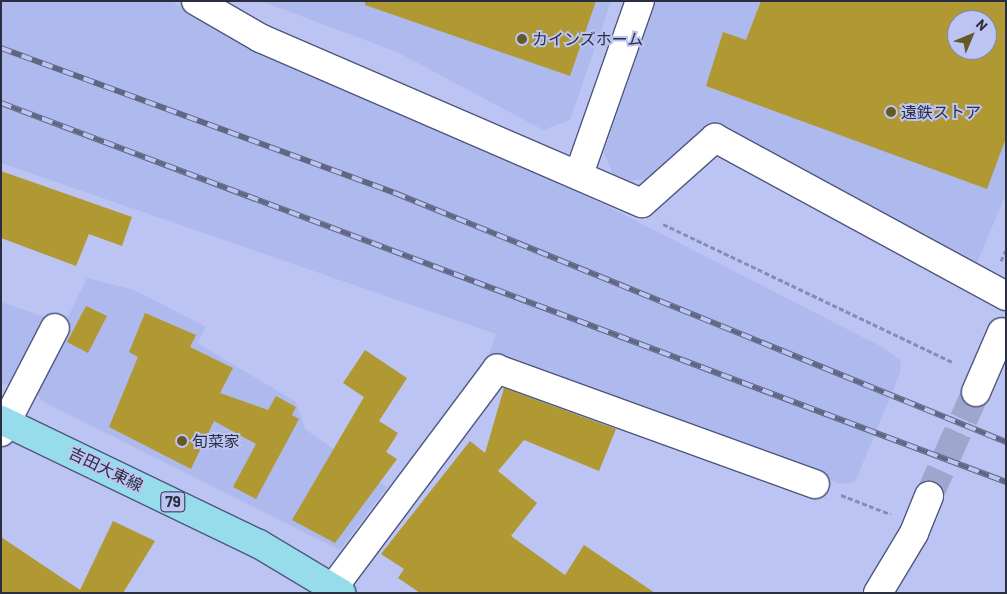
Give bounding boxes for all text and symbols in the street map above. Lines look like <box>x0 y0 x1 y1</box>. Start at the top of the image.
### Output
north arrow <box>947 10 997 60</box>
text: N <box>973 15 992 34</box>
place label: カインズホーム <box>532 29 644 49</box>
marker: カインズホーム <box>516 33 528 45</box>
place label: 遠鉄ストア <box>901 102 981 122</box>
marker: 遠鉄ストア <box>885 106 897 118</box>
place label: 旬菜家 <box>192 431 240 451</box>
marker: 旬菜家 <box>176 435 188 447</box>
street label: 吉田大東線 <box>66 443 146 495</box>
road number: 79 <box>159 490 187 514</box>

